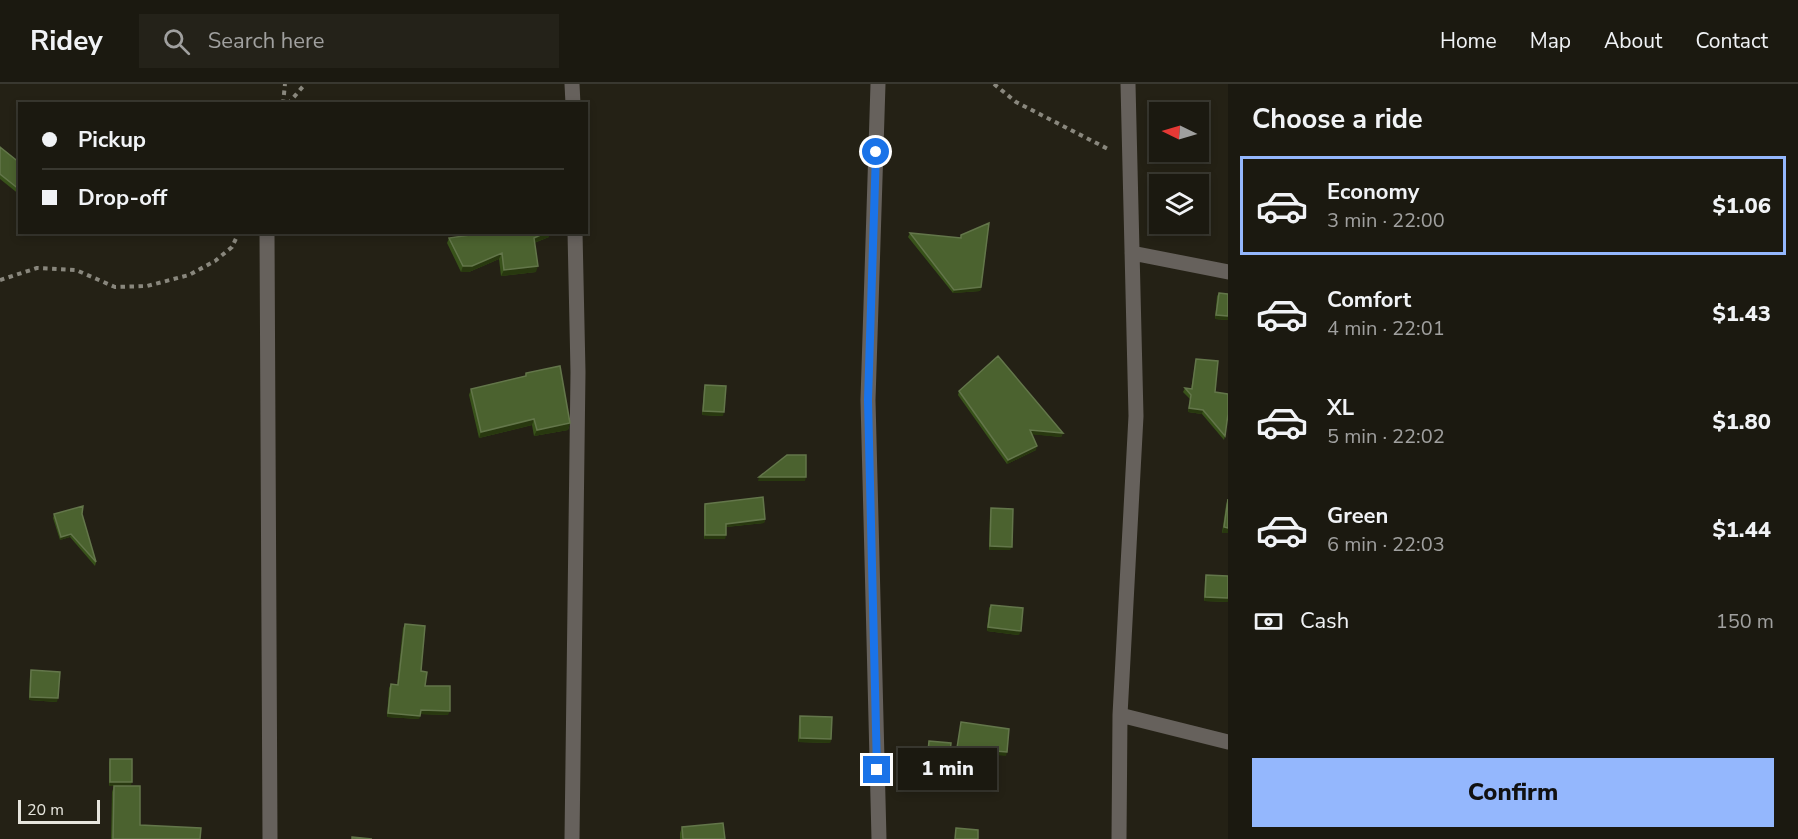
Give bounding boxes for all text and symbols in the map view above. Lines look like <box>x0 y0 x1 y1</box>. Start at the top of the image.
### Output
search box <box>139 14 559 68</box>
text: Ridey <box>30 22 103 60</box>
icon: search <box>160 25 193 58</box>
text: Search here <box>208 26 324 56</box>
text: Home <box>1440 27 1497 55</box>
text: Map <box>1530 27 1571 55</box>
text: About <box>1604 27 1662 55</box>
text: Contact <box>1695 27 1768 55</box>
text: Choose a ride <box>1252 101 1423 138</box>
north arrow <box>1149 102 1209 162</box>
map controls <box>1149 102 1209 234</box>
text: Pickup <box>78 125 146 155</box>
route start <box>862 138 889 165</box>
button: layers <box>1149 174 1209 234</box>
text: Economy <box>1327 177 1419 207</box>
icon: car <box>1255 179 1309 233</box>
text: Drop-off <box>78 183 167 213</box>
text: $1.06 <box>1712 191 1771 221</box>
text: 3 min · 22:00 <box>1327 207 1445 234</box>
text: Comfort <box>1327 285 1411 315</box>
icon: car <box>1255 287 1309 341</box>
text: $1.43 <box>1712 299 1771 329</box>
text: 4 min · 22:01 <box>1327 315 1445 342</box>
text: XL <box>1327 393 1354 423</box>
icon: car <box>1255 395 1309 449</box>
text: $1.80 <box>1712 407 1771 437</box>
text: 5 min · 22:02 <box>1327 423 1445 450</box>
text: Green <box>1327 501 1388 531</box>
icon: car <box>1255 503 1309 557</box>
text: $1.44 <box>1712 515 1771 545</box>
text: 6 min · 22:03 <box>1327 531 1445 558</box>
icon: cash <box>1252 605 1285 638</box>
text: Cash <box>1300 606 1349 636</box>
text: 150 m <box>1716 608 1774 635</box>
callout: 1 min <box>898 749 997 791</box>
text: 1 min <box>921 755 974 782</box>
route end <box>863 756 890 783</box>
button: Confirm <box>1252 758 1774 827</box>
scale bar <box>18 797 100 824</box>
text: 20 m <box>27 799 64 821</box>

